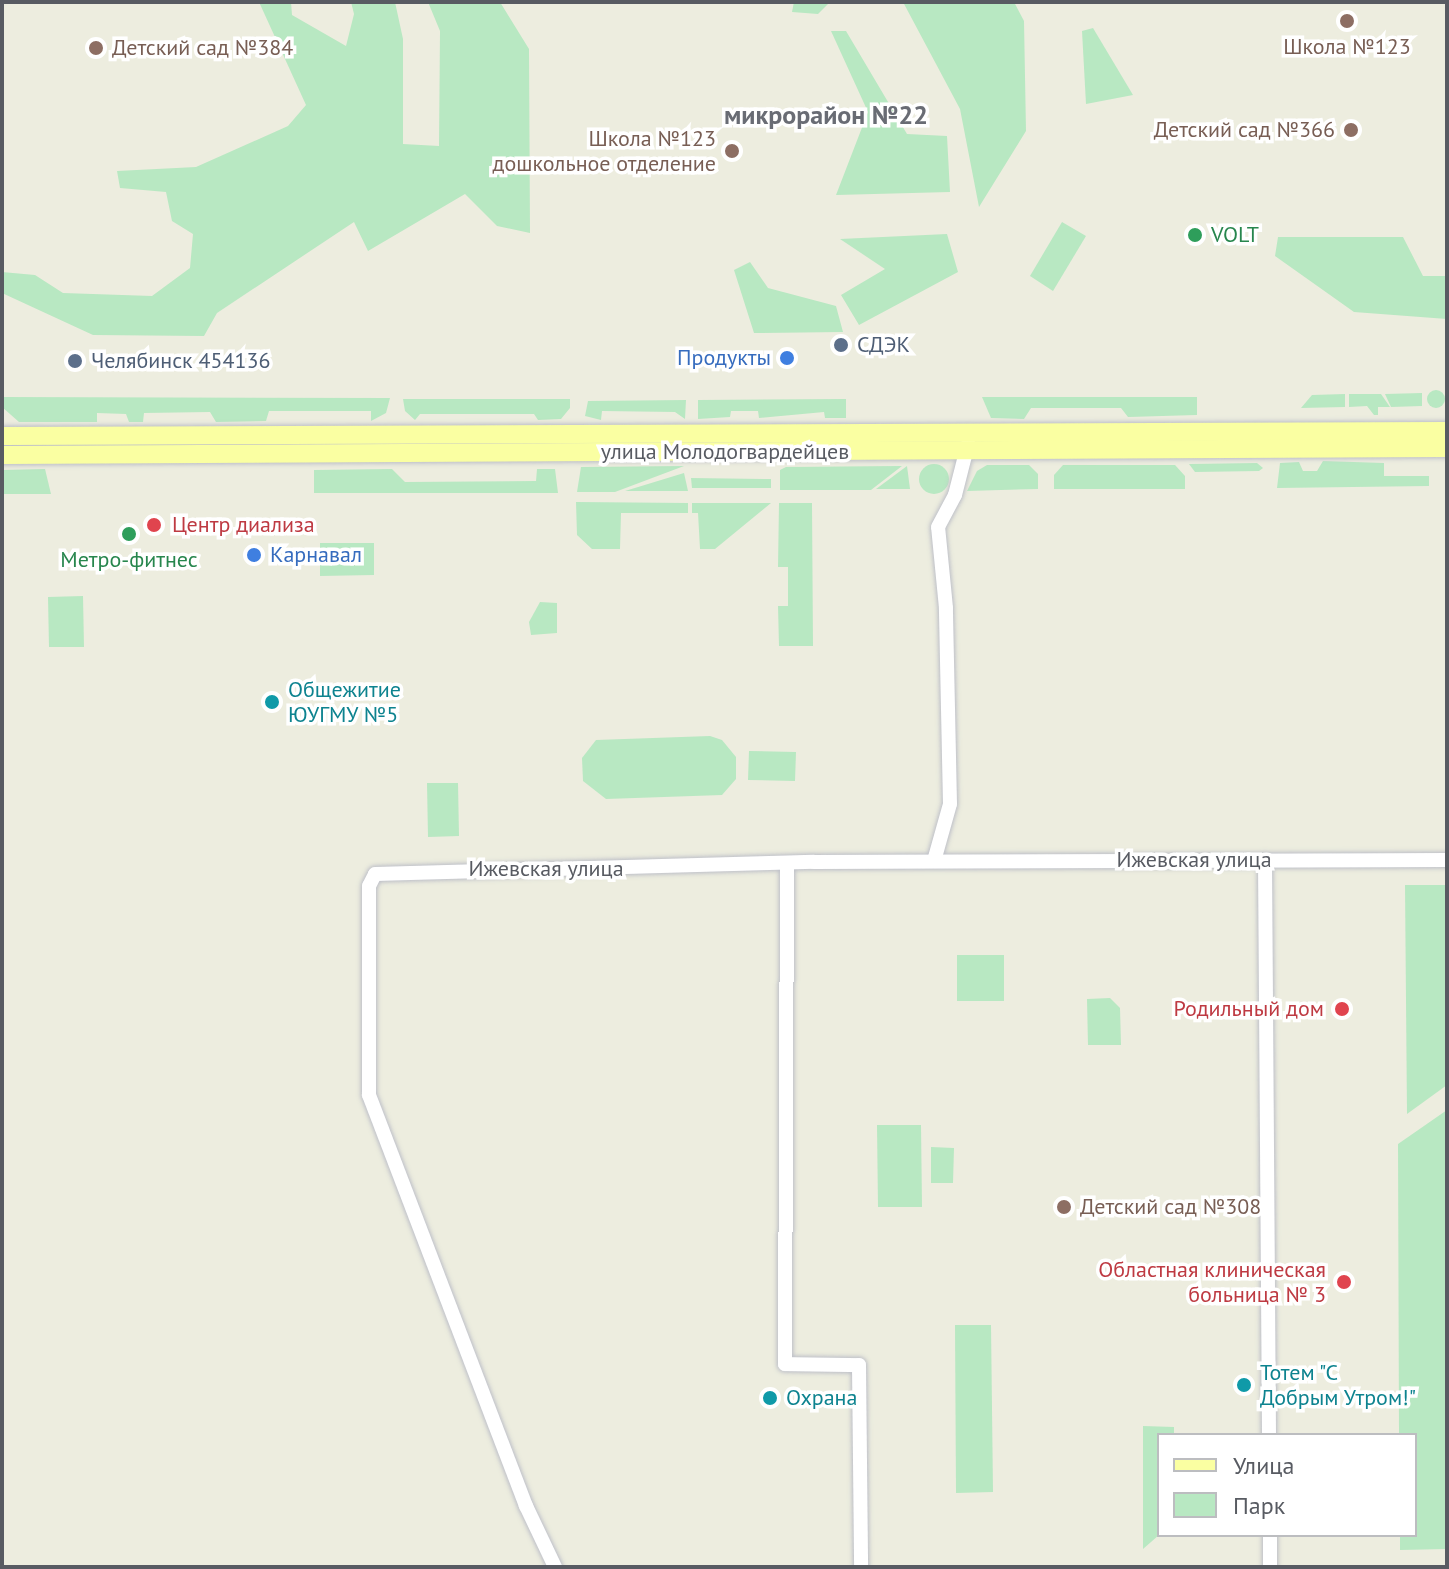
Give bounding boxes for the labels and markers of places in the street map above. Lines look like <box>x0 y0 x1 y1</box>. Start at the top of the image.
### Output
marker: Школа №123 <box>1338 12 1356 30</box>
place label: Школа №123 <box>1283 34 1411 60</box>
place label: Детский сад №384 <box>112 35 293 61</box>
marker: Детский сад №384 <box>87 39 105 57</box>
place label: Детский сад №366 <box>1154 117 1335 143</box>
marker: Детский сад №366 <box>1342 121 1360 139</box>
place label: Школа №123 дошкольное отделение <box>493 125 716 176</box>
marker: Школа №123 дошкольное отделение <box>723 142 741 160</box>
place label: VOLT <box>1211 222 1259 248</box>
marker: VOLT <box>1186 226 1204 244</box>
place label: СДЭК <box>857 332 910 358</box>
marker: СДЭК <box>832 336 850 354</box>
place label: Продукты <box>677 345 771 371</box>
place label: Челябинск 454136 <box>91 348 270 374</box>
marker: Продукты <box>778 349 796 367</box>
marker: Челябинск 454136 <box>66 352 84 370</box>
place label: Центр диализа <box>172 512 315 538</box>
marker: Центр диализа <box>143 514 165 536</box>
marker: Метро-фитнес <box>120 525 138 543</box>
place label: Карнавал <box>270 542 362 568</box>
marker: Карнавал <box>245 546 263 564</box>
place label: Метро-фитнес <box>60 547 198 573</box>
place label: Общежитие ЮУГМУ №5 <box>288 676 401 728</box>
marker: Общежитие ЮУГМУ №5 <box>263 693 281 711</box>
place label: Родильный дом <box>1173 996 1324 1022</box>
marker: Родильный дом <box>1331 998 1353 1020</box>
place label: Детский сад №308 <box>1080 1194 1261 1220</box>
marker: Детский сад №308 <box>1055 1198 1073 1216</box>
place label: Областная клиническая больница № 3 <box>1098 1256 1326 1308</box>
marker: Областная клиническая больница № 3 <box>1333 1271 1355 1293</box>
place label: Тотем "С Добрым Утром!" <box>1260 1359 1417 1410</box>
marker: Тотем "С Добрым Утром!" <box>1235 1376 1253 1394</box>
place label: Охрана <box>786 1385 857 1411</box>
marker: Охрана <box>761 1389 779 1407</box>

